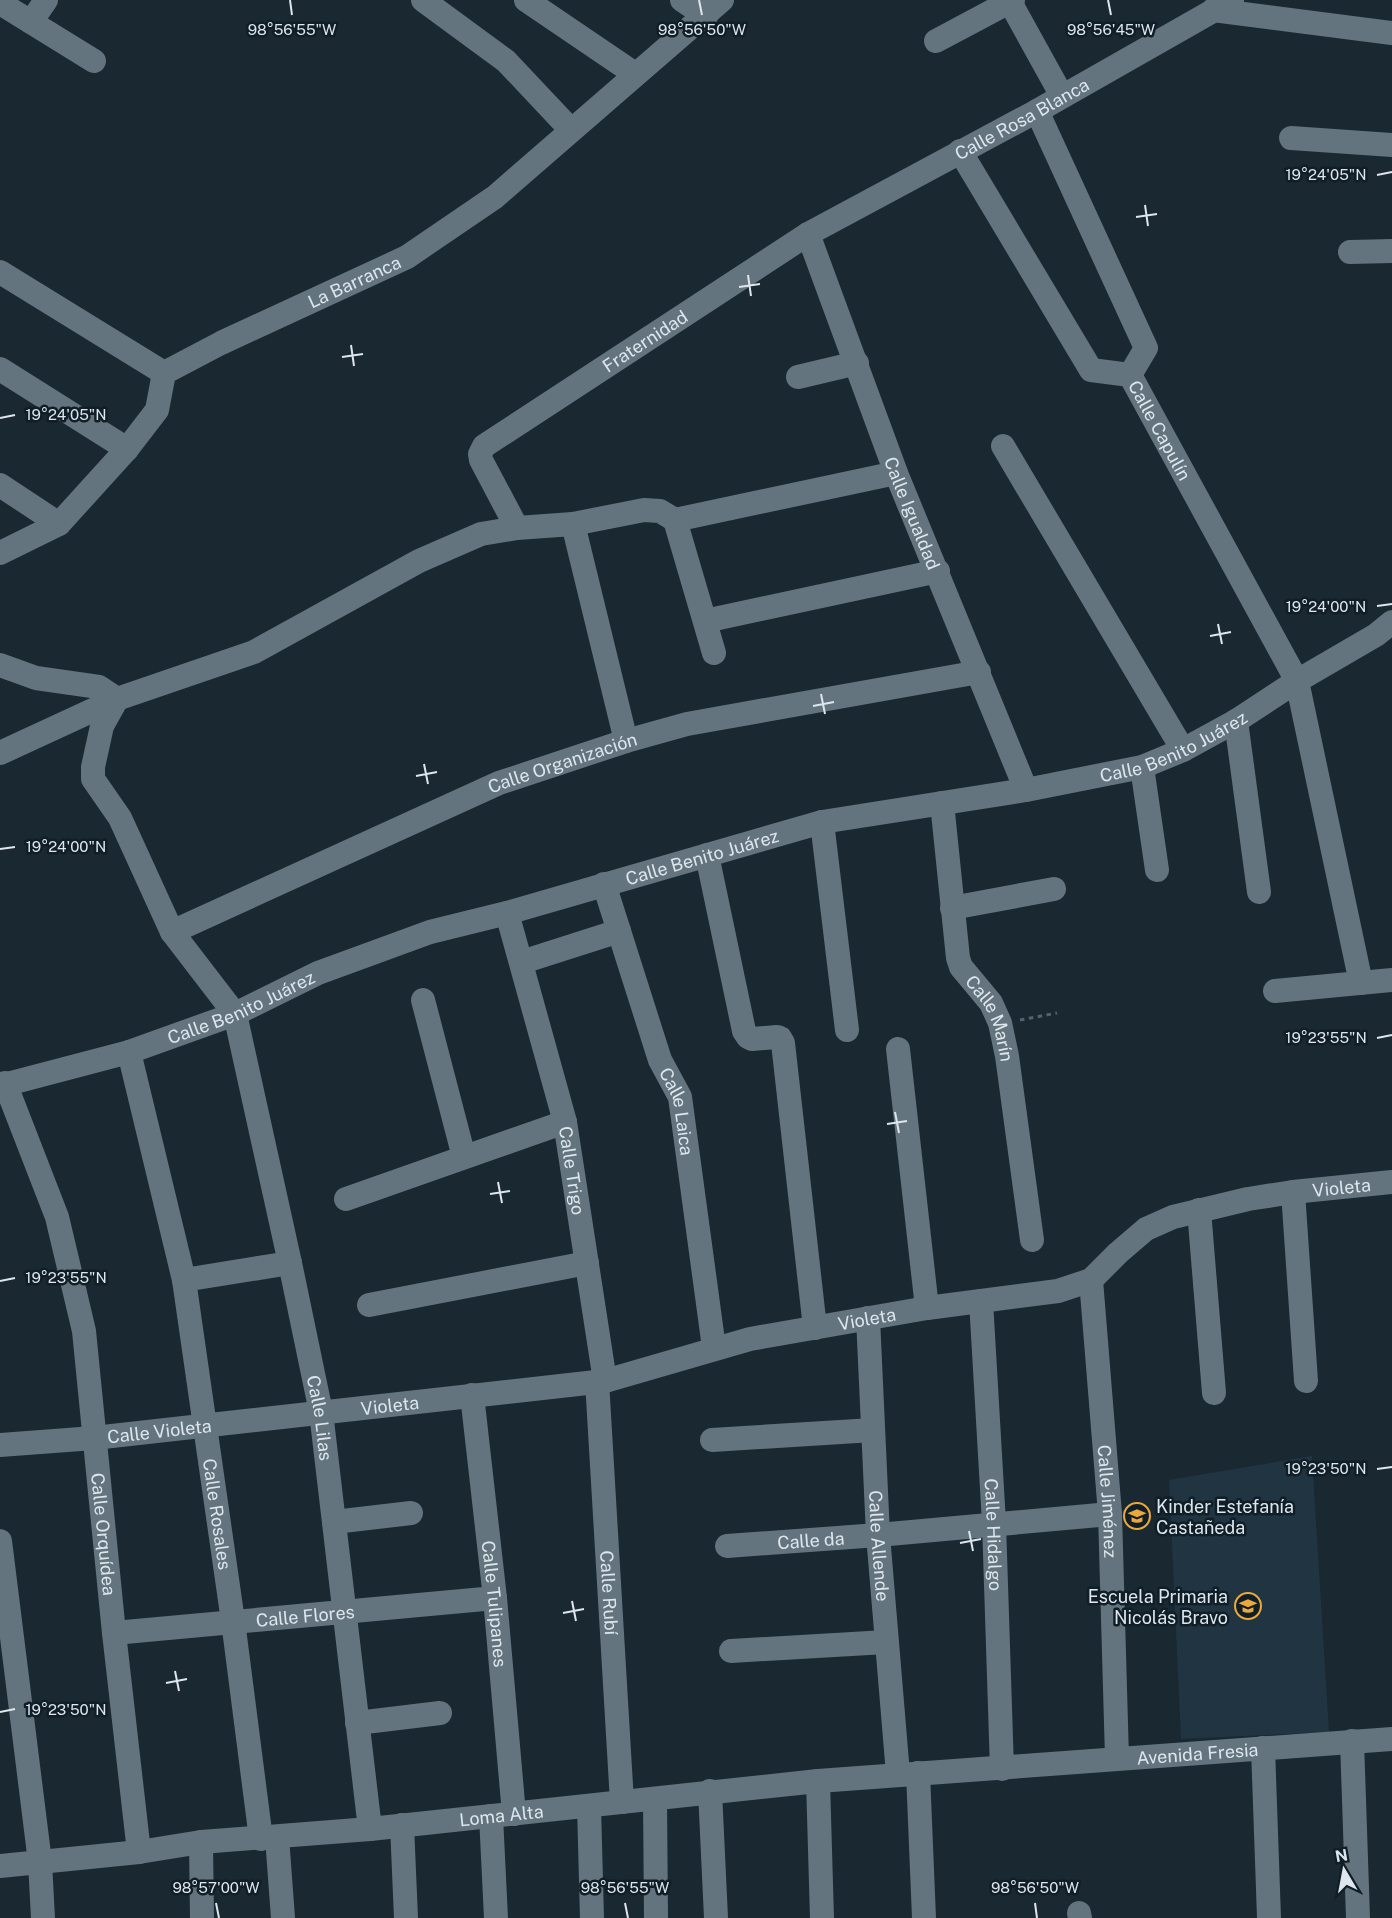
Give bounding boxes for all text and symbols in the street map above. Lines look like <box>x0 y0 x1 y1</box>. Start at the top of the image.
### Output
text: 98°56'55"W <box>248 21 336 38</box>
text: 98°56'50"W <box>658 21 746 38</box>
text: 98°56'45"W <box>1067 21 1155 38</box>
street label: Calle Rosa Blanca <box>951 73 1092 164</box>
text: 19°24'05"N <box>1286 166 1366 183</box>
street label: La Barranca <box>304 251 404 312</box>
street label: Fraternidad <box>598 305 691 376</box>
street label: Calle Capulín <box>1124 377 1196 484</box>
text: 19°24'05"N <box>26 406 106 423</box>
street label: Calle Igualdad <box>880 454 945 572</box>
text: 19°24'00"N <box>1286 598 1366 615</box>
street label: Calle Benito Juárez <box>1098 706 1251 786</box>
street label: Calle Organización <box>484 728 639 797</box>
street label: Calle Benito Juárez <box>623 825 781 889</box>
text: 19°24'00"N <box>26 838 106 855</box>
street label: Calle Benito Juárez <box>164 966 318 1048</box>
street label: Calle Marín <box>961 971 1018 1063</box>
text: 19°23'55"N <box>1285 1029 1367 1046</box>
street label: Calle Laica <box>655 1064 698 1157</box>
street label: Calle Trigo <box>555 1125 590 1216</box>
street label: Violeta <box>1311 1174 1372 1200</box>
text: 19°23'55"N <box>25 1269 107 1286</box>
street label: Violeta <box>836 1303 897 1334</box>
street label: Calle Lilas <box>303 1373 337 1462</box>
street label: Violeta <box>360 1391 420 1419</box>
street label: Calle Violeta <box>106 1414 213 1447</box>
street label: Calle Jiménez <box>1094 1444 1122 1558</box>
street label: Calle Rosales <box>199 1457 236 1571</box>
text: 19°23'50"N <box>1285 1460 1367 1477</box>
street label: Calle Orquídea <box>88 1472 121 1597</box>
street label: Calle Hidalgo <box>981 1478 1007 1591</box>
street label: Calle Allende <box>865 1490 894 1602</box>
place label: Kinder Estefanía Castañeda <box>1156 1496 1294 1538</box>
school or university icon: Kinder Estefanía Castañeda <box>1122 1501 1152 1531</box>
street label: Calle da <box>776 1527 845 1553</box>
street label: Calle Tulipanes <box>478 1539 512 1668</box>
street label: Calle Rubí <box>597 1550 623 1636</box>
place label: Escuela Primaria Nicolás Bravo <box>1088 1586 1228 1628</box>
school or university icon: Escuela Primaria Nicolás Bravo <box>1233 1591 1263 1621</box>
street label: Calle Flores <box>255 1600 355 1630</box>
text: 19°23'50"N <box>25 1701 107 1718</box>
street label: Avenida Fresia <box>1136 1738 1259 1768</box>
street label: Loma Alta <box>458 1800 544 1830</box>
north arrow <box>1314 1840 1374 1900</box>
text: N <box>1334 1845 1349 1866</box>
text: 98°57'00"W <box>172 1879 260 1896</box>
text: 98°56'55"W <box>581 1879 669 1896</box>
text: 98°56'50"W <box>991 1879 1079 1896</box>

